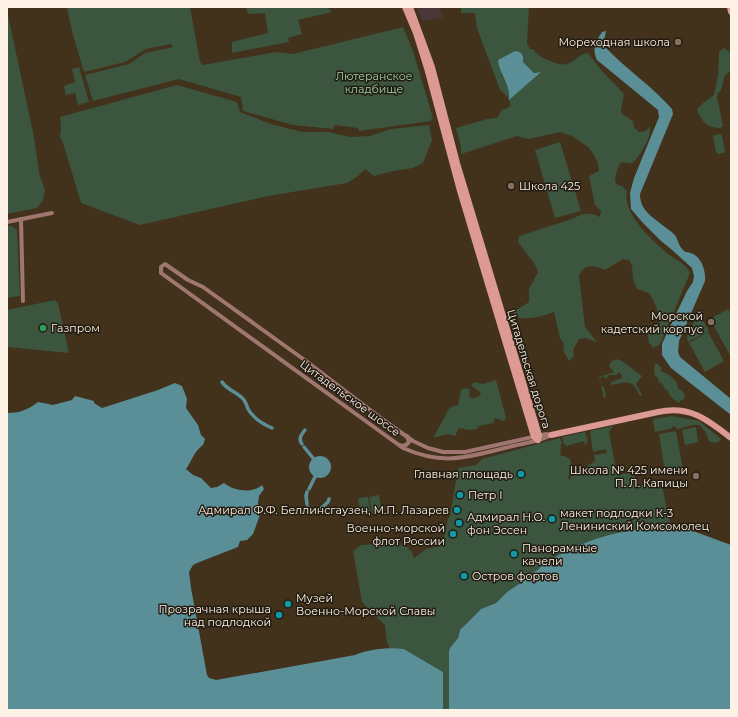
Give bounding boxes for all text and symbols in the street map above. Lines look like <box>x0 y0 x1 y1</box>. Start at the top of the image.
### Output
place label: Мореходная школа <box>558 35 670 49</box>
marker: Мореходная школа <box>673 37 683 47</box>
park label: Лютеранское кладбище <box>335 69 413 96</box>
place label: Школа 425 <box>519 179 580 193</box>
marker: Школа 425 <box>506 181 516 191</box>
street label: Цитадельская дорога <box>504 308 554 430</box>
place label: Морской кадетский корпус <box>601 309 703 336</box>
marker: Морской кадетский корпус <box>706 317 716 327</box>
place label: Газпром <box>51 321 100 335</box>
marker: Газпром <box>38 323 48 333</box>
street label: Цитадельское шоссе <box>297 357 403 439</box>
place label: Школа № 425 имени П. Л. Капицы <box>570 463 688 490</box>
place label: Главная площадь <box>414 467 513 481</box>
marker: Главная площадь <box>516 469 526 479</box>
marker: Школа № 425 имени П. Л. Капицы <box>691 471 701 481</box>
place label: Петр I <box>468 488 503 502</box>
marker: Петр I <box>455 490 465 500</box>
place label: Адмирал Ф.Ф. Беллинсгаузен, М.П. Лазарев <box>198 503 449 517</box>
marker: Адмирал Ф.Ф. Беллинсгаузен, М.П. Лазарев <box>452 505 462 515</box>
place label: макет подлодки К-3 Лениниский Комсомолец <box>560 506 710 533</box>
place label: Адмирал Н.О. фон Эссен <box>467 510 545 537</box>
marker: макет подлодки К-3 Лениниский Комсомолец <box>547 514 557 524</box>
marker: Адмирал Н.О. фон Эссен <box>454 518 464 528</box>
place label: Военно-морской флот России <box>347 521 445 548</box>
marker: Военно-морской флот России <box>448 529 458 539</box>
place label: Панорамные качели <box>522 541 598 568</box>
marker: Панорамные качели <box>509 549 519 559</box>
place label: Остров фортов <box>472 569 558 583</box>
marker: Остров фортов <box>459 571 469 581</box>
place label: Музей Военно-Морской Славы <box>296 591 435 618</box>
marker: Музей Военно-Морской Славы <box>283 599 293 609</box>
place label: Прозрачная крыша над подлодкой <box>158 602 271 629</box>
marker: Прозрачная крыша над подлодкой <box>274 610 284 620</box>

